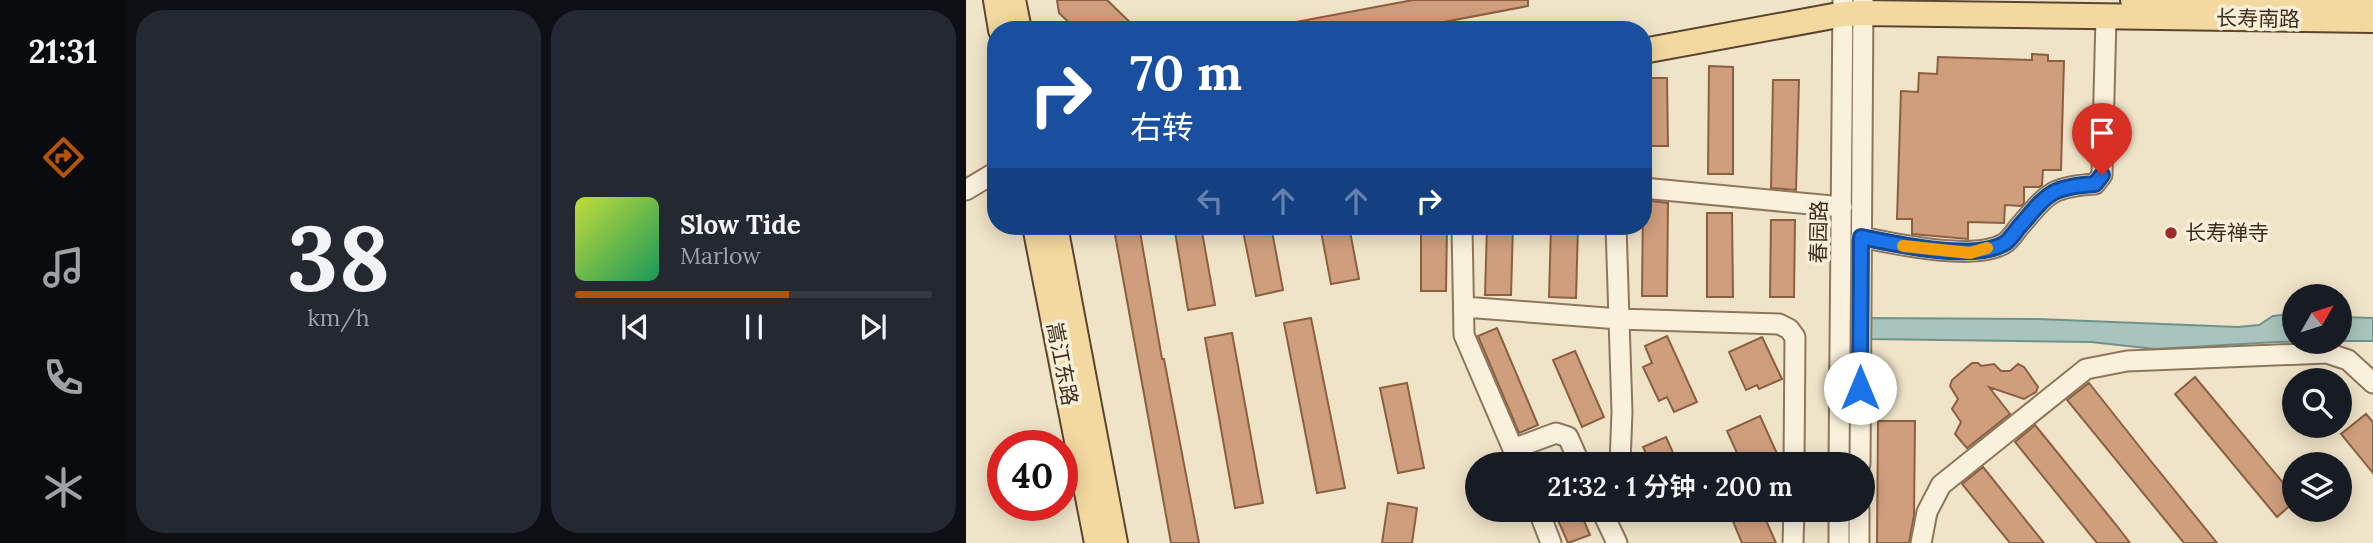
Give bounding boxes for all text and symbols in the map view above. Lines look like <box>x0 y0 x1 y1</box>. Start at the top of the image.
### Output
street label: 长寿南路 <box>2216 4 2300 33</box>
text: 21:31 <box>29 31 97 72</box>
text: 70 m <box>1130 41 1242 103</box>
icon: right <box>1015 49 1106 140</box>
pin <box>2072 103 2132 175</box>
text: 右转 <box>1130 107 1194 148</box>
icon: arrive <box>2083 114 2121 152</box>
icon: directions <box>39 133 88 182</box>
icon: left <box>1191 182 1229 220</box>
icon: ahead <box>1264 182 1302 220</box>
icon: ahead <box>1337 182 1375 220</box>
icon: right <box>1410 182 1448 220</box>
text: 38 <box>287 199 390 316</box>
street label: 春园路 <box>1804 200 1833 264</box>
text: Slow Tide <box>680 208 801 241</box>
place label: 长寿禅寺 <box>2185 219 2269 246</box>
marker: 长寿禅寺 <box>2163 225 2179 241</box>
text: Marlow <box>680 241 761 270</box>
icon: music <box>39 243 88 292</box>
north arrow <box>2282 284 2352 354</box>
map controls <box>2282 284 2352 522</box>
text: km/h <box>307 303 370 332</box>
icon: previous <box>616 308 654 346</box>
icon: pause <box>735 308 773 346</box>
icon: next <box>854 308 892 346</box>
street label: 嵩江东路 <box>1041 320 1084 408</box>
position arrow <box>1823 351 1897 425</box>
icon: phone <box>39 353 88 402</box>
button: search <box>2282 368 2352 438</box>
speed limit sign: 40 <box>987 430 1078 521</box>
button: layers <box>2282 452 2352 522</box>
icon: climate <box>39 463 88 512</box>
text: 21:32 · 1 分钟 · 200 m <box>1548 470 1792 503</box>

